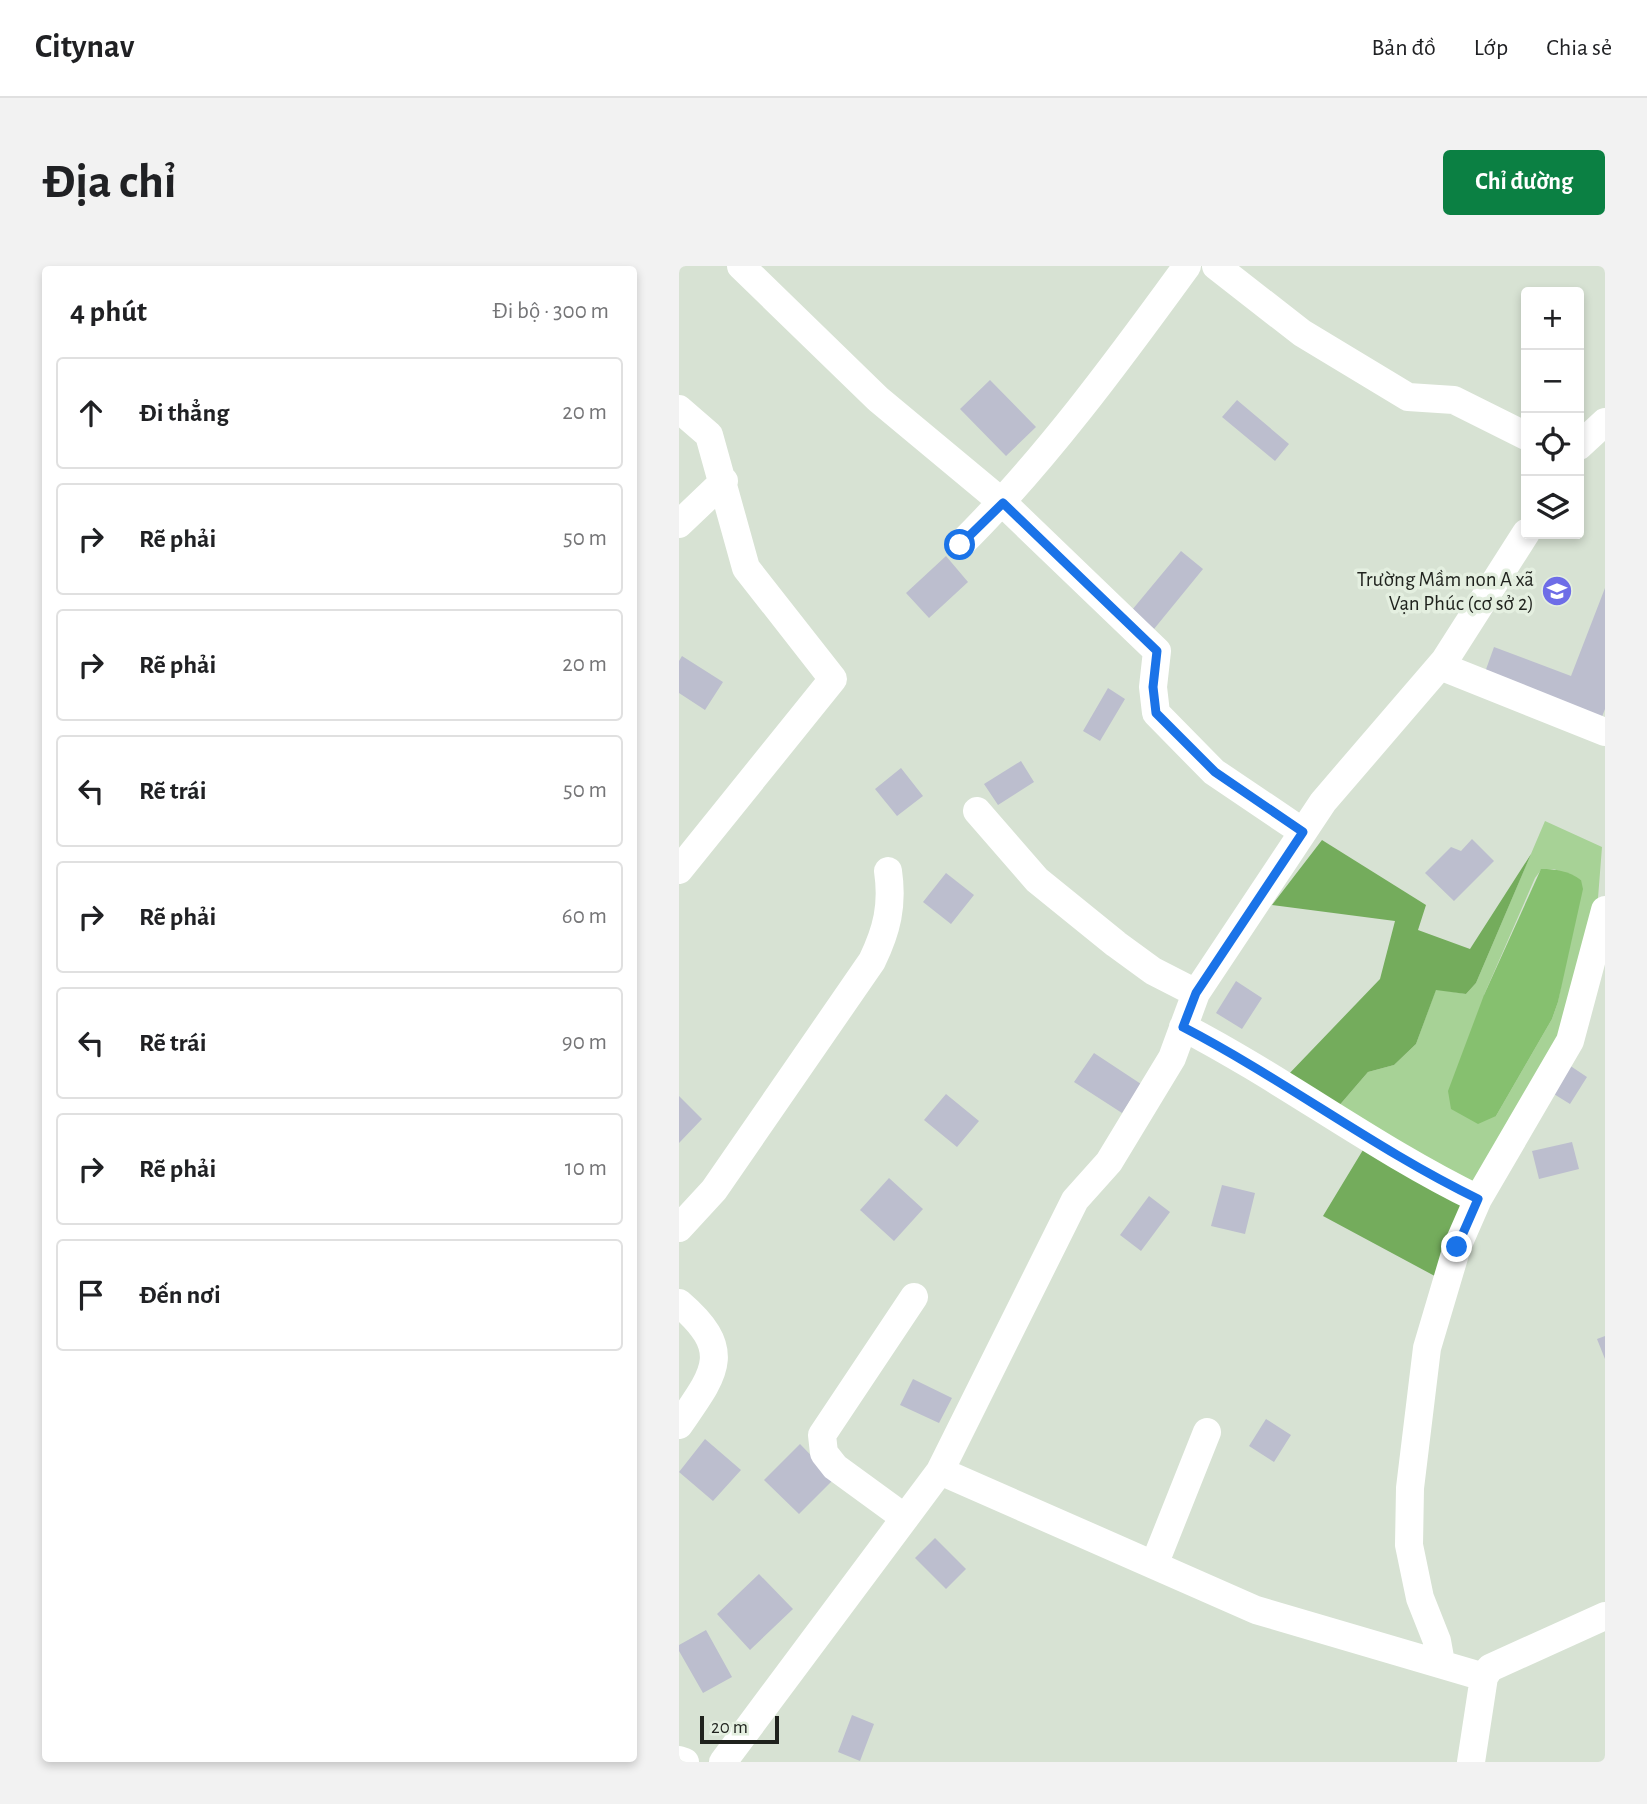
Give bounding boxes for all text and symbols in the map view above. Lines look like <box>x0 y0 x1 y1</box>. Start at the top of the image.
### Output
text: Citynav <box>35 31 134 64</box>
text: Bản đồ <box>1371 36 1436 60</box>
text: Lớp <box>1474 36 1508 60</box>
text: Chia sẻ <box>1546 36 1612 60</box>
button: Chỉ đường <box>1443 150 1605 215</box>
text: Địa chỉ <box>42 158 177 207</box>
map controls <box>1521 287 1584 539</box>
button: + <box>1521 287 1584 350</box>
text: 4 phút <box>70 297 147 327</box>
text: Đi bộ · 300 m <box>492 300 609 323</box>
button: − <box>1521 350 1584 413</box>
icon: ahead <box>72 394 110 432</box>
text: Đi thẳng <box>139 400 229 426</box>
text: 20 m <box>562 401 607 424</box>
button: locate <box>1521 413 1584 476</box>
button: layers <box>1521 476 1584 539</box>
icon: right <box>72 520 110 558</box>
text: Rẽ phải <box>139 526 216 552</box>
text: 50 m <box>563 527 607 550</box>
route start <box>944 529 975 560</box>
place label: Trường Mầm non A xã Vạn Phúc (cơ sở 2) <box>1357 569 1534 614</box>
school or university icon: Trường Mầm non A xã Vạn Phúc (cơ sở 2) <box>1540 574 1574 608</box>
icon: right <box>72 646 110 684</box>
text: Rẽ phải <box>139 652 216 678</box>
text: 20 m <box>562 653 607 676</box>
icon: left <box>72 772 110 810</box>
text: Rẽ trái <box>139 778 207 804</box>
text: 50 m <box>563 779 607 802</box>
icon: right <box>72 898 110 936</box>
text: Rẽ phải <box>139 904 216 930</box>
text: 60 m <box>562 905 607 928</box>
icon: left <box>72 1024 110 1062</box>
text: Rẽ trái <box>139 1030 207 1056</box>
text: 90 m <box>562 1031 607 1054</box>
icon: right <box>72 1150 110 1188</box>
text: Rẽ phải <box>139 1156 216 1182</box>
text: 10 m <box>565 1157 607 1180</box>
route end <box>1441 1231 1472 1262</box>
icon: arrive <box>72 1276 110 1314</box>
text: Đến nơi <box>139 1282 221 1308</box>
scale bar <box>700 1713 779 1745</box>
text: 20 m <box>711 1718 748 1737</box>

